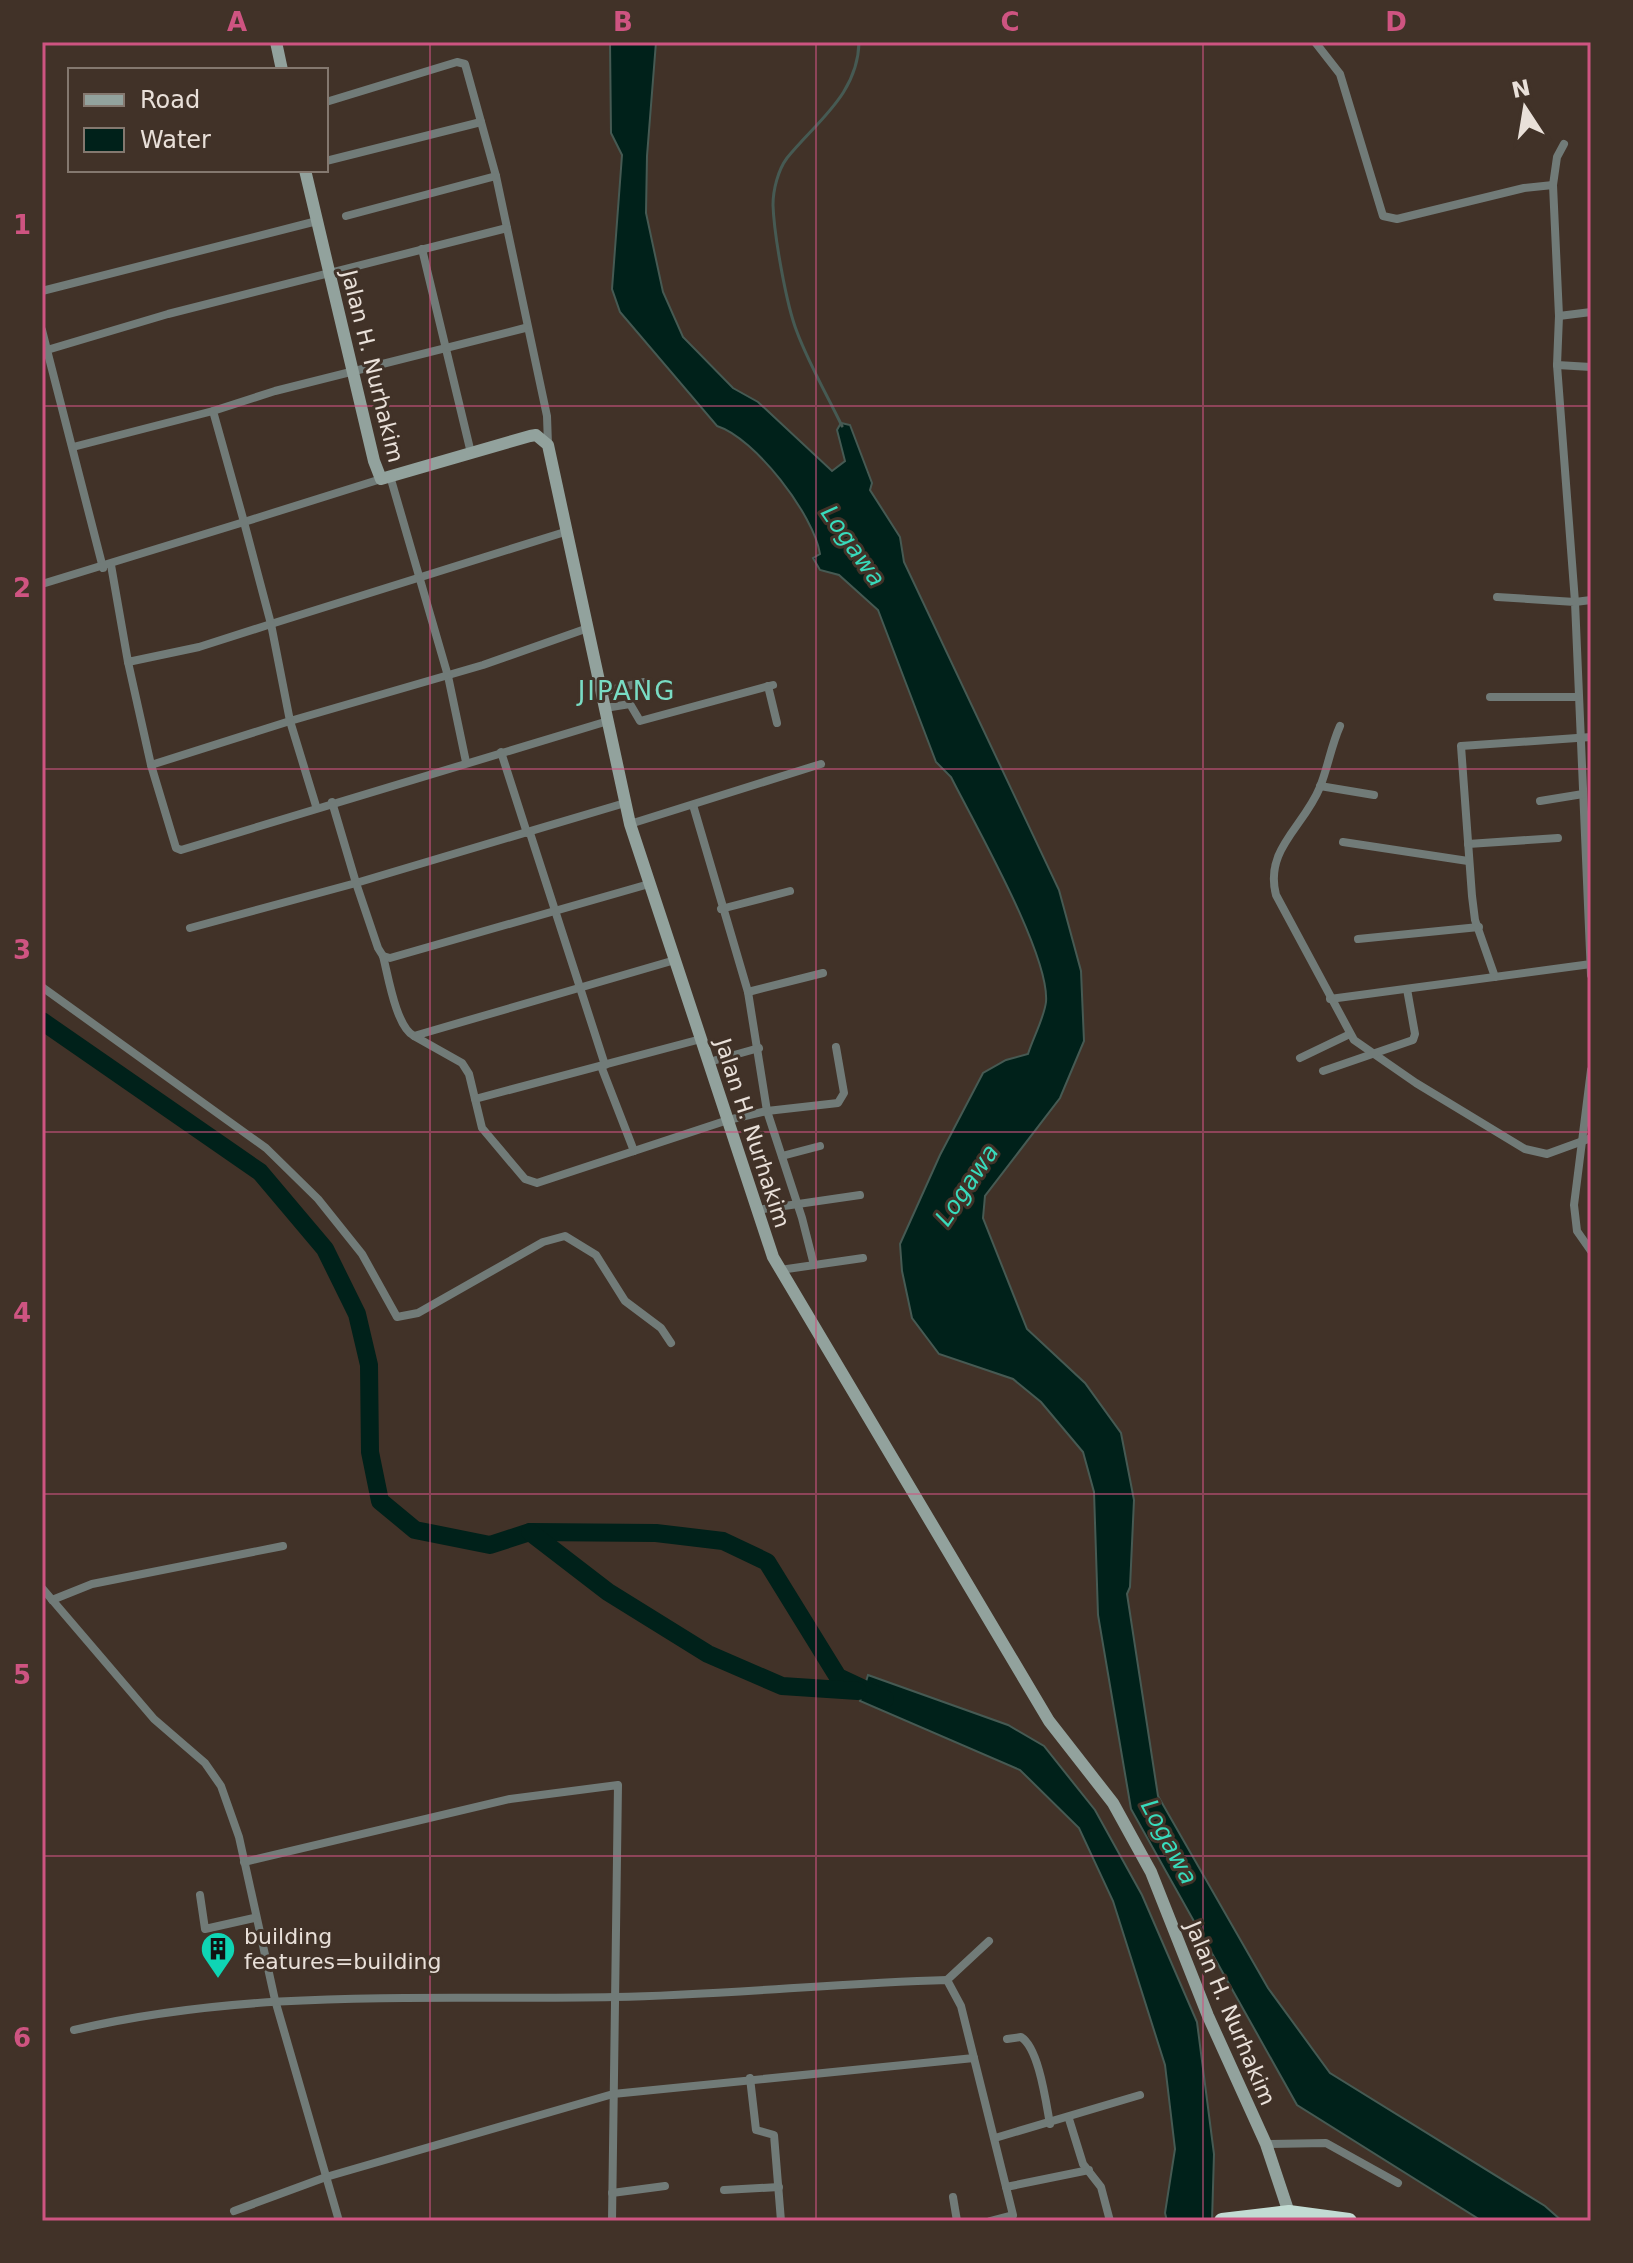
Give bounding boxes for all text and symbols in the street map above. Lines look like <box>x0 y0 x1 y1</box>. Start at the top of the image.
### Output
text: A <box>227 7 247 37</box>
text: B <box>613 7 633 37</box>
text: C <box>1000 7 1020 37</box>
text: D <box>1385 7 1407 37</box>
legend <box>68 68 328 172</box>
north arrow <box>1485 68 1565 148</box>
text: N <box>1509 75 1533 103</box>
text: Road <box>140 86 200 114</box>
text: Water <box>140 126 211 154</box>
text: 1 <box>13 210 31 240</box>
street label: Jalan H. Nurhakim <box>336 265 409 465</box>
water label: Logawa <box>815 500 891 592</box>
text: 2 <box>13 573 31 603</box>
district label: JIPANG <box>576 676 676 706</box>
text: 3 <box>13 935 31 965</box>
street label: Jalan H. Nurhakim <box>710 1034 795 1231</box>
water label: Logawa <box>930 1139 1004 1231</box>
text: 4 <box>13 1298 31 1328</box>
text: 5 <box>13 1660 31 1690</box>
water label: Logawa <box>1135 1795 1203 1889</box>
street label: Jalan H. Nurhakim <box>1180 1916 1281 2109</box>
place label: building features=building <box>244 1924 441 1974</box>
building icon: building features=building <box>199 1930 237 1980</box>
text: 6 <box>13 2023 31 2053</box>

